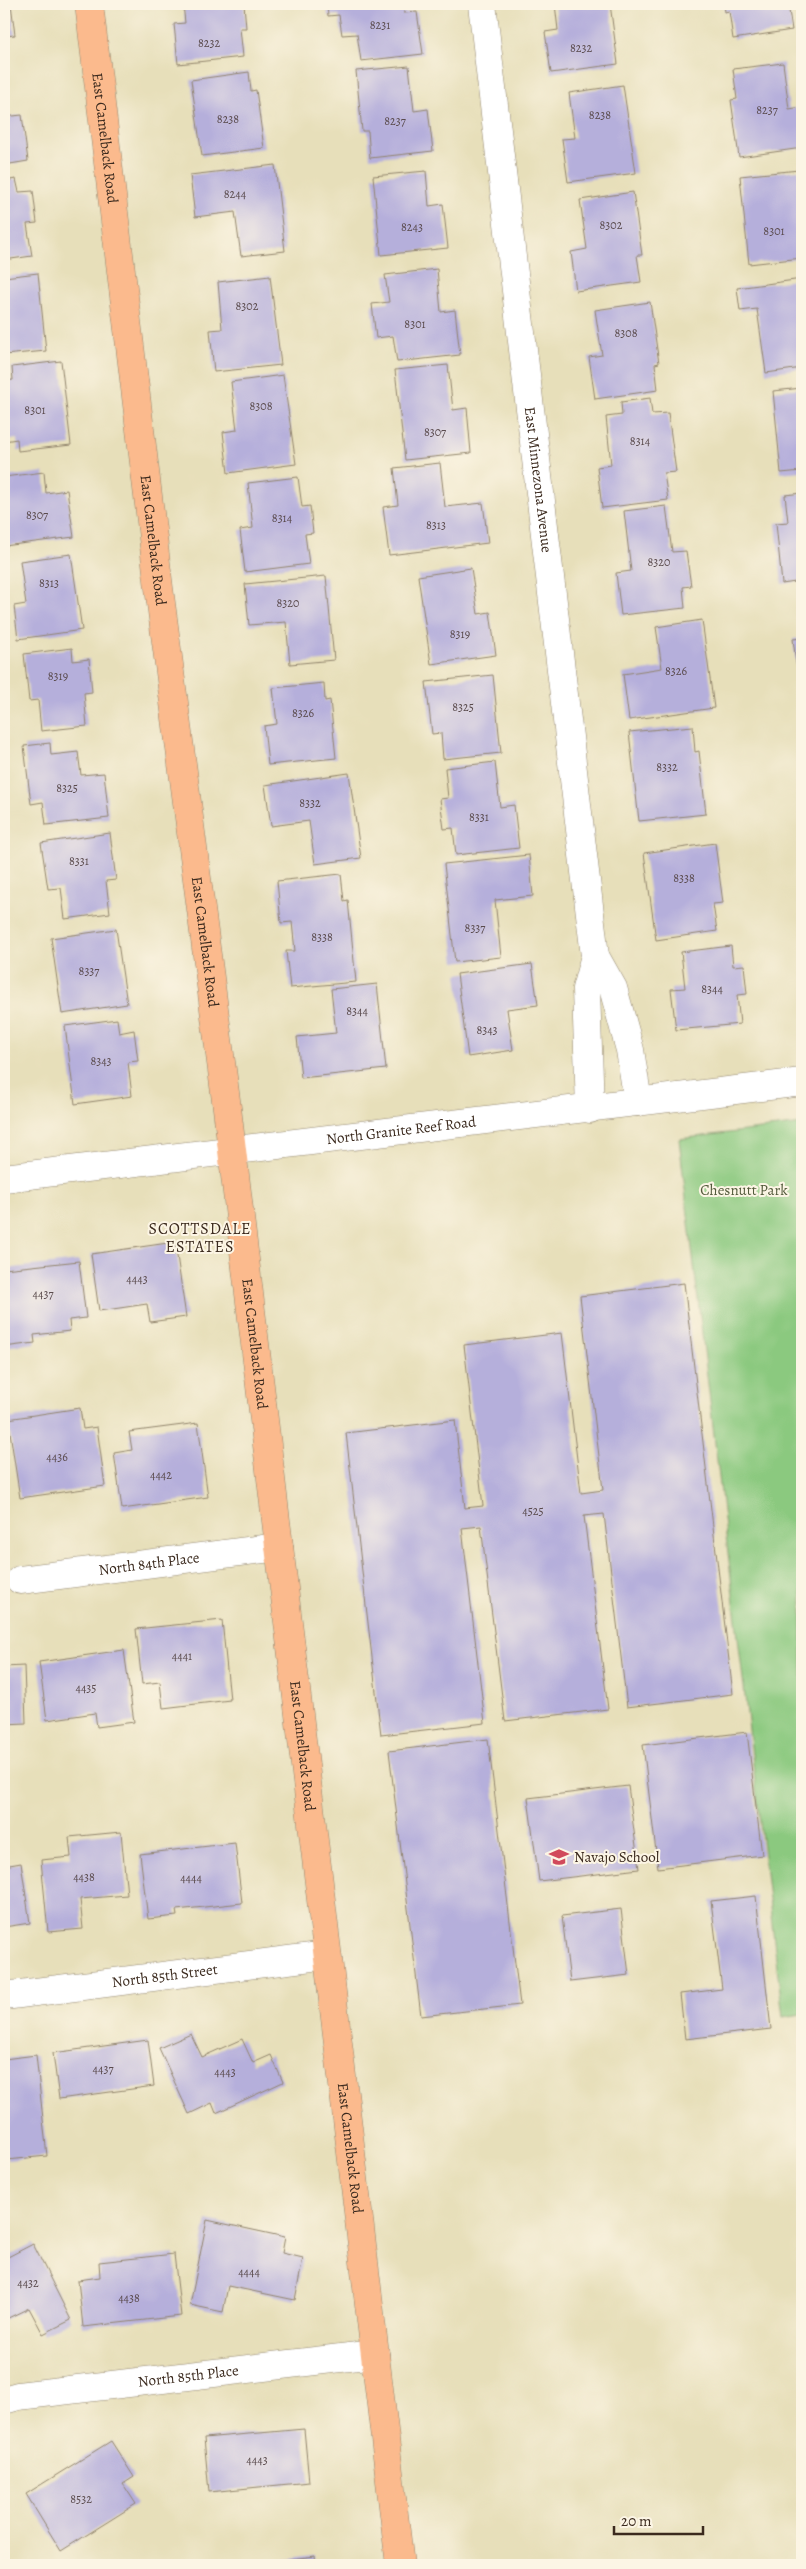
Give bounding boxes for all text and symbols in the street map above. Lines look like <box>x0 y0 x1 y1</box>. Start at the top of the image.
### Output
house number: 8231 <box>370 17 390 33</box>
house number: 8232 <box>198 35 220 51</box>
house number: 8232 <box>570 40 592 56</box>
street label: East Camelback Road <box>87 72 123 205</box>
house number: 8237 <box>756 102 779 118</box>
house number: 8238 <box>589 107 611 123</box>
house number: 8238 <box>217 111 239 127</box>
house number: 8237 <box>384 113 407 129</box>
house number: 8244 <box>224 186 247 202</box>
house number: 8302 <box>600 217 623 233</box>
house number: 8243 <box>401 219 423 235</box>
house number: 8301 <box>763 223 785 239</box>
house number: 8302 <box>236 298 259 314</box>
house number: 8301 <box>404 316 426 332</box>
house number: 8308 <box>614 325 638 341</box>
house number: 8308 <box>249 398 273 414</box>
house number: 8301 <box>24 402 46 418</box>
street label: East Minnezona Avenue <box>520 406 557 554</box>
house number: 8307 <box>424 424 447 440</box>
house number: 8314 <box>630 433 651 449</box>
street label: East Camelback Road <box>136 474 171 608</box>
house number: 8307 <box>26 507 49 523</box>
house number: 8314 <box>272 510 293 526</box>
house number: 8313 <box>426 517 446 533</box>
house number: 8320 <box>648 554 670 570</box>
house number: 8313 <box>39 575 59 591</box>
house number: 8320 <box>277 595 299 611</box>
house number: 8319 <box>450 626 470 642</box>
house number: 8326 <box>665 663 687 679</box>
house number: 8319 <box>48 668 68 684</box>
house number: 8325 <box>452 699 474 715</box>
house number: 8326 <box>292 705 314 721</box>
house number: 8332 <box>656 759 678 775</box>
house number: 8325 <box>56 780 78 796</box>
house number: 8332 <box>299 795 321 811</box>
house number: 8331 <box>469 809 489 825</box>
house number: 8331 <box>69 853 89 869</box>
house number: 8338 <box>673 870 695 886</box>
street label: East Camelback Road <box>187 875 224 1009</box>
house number: 8337 <box>465 920 486 936</box>
house number: 8338 <box>311 929 333 945</box>
house number: 8337 <box>79 963 100 979</box>
house number: 8344 <box>701 981 723 997</box>
house number: 8344 <box>346 1003 368 1019</box>
house number: 8343 <box>476 1022 498 1038</box>
house number: 8343 <box>90 1053 112 1069</box>
street label: North Granite Reef Road <box>325 1111 478 1149</box>
park label: Chesnutt Park <box>700 1180 788 1200</box>
district label: SCOTTSDALE ESTATES <box>149 1218 251 1258</box>
house number: 4443 <box>126 1271 148 1287</box>
street label: East Camelback Road <box>237 1277 273 1411</box>
house number: 4437 <box>33 1286 54 1302</box>
house number: 4436 <box>46 1449 68 1465</box>
house number: 4442 <box>150 1467 172 1483</box>
house number: 4525 <box>522 1503 544 1519</box>
street label: North 84th Place <box>97 1547 201 1580</box>
house number: 4441 <box>172 1648 192 1664</box>
street label: East Camelback Road <box>285 1679 321 1813</box>
house number: 4435 <box>75 1680 97 1696</box>
school or university icon: Navajo School <box>548 1846 570 1868</box>
place label: Navajo School <box>574 1847 660 1867</box>
house number: 4438 <box>73 1869 95 1885</box>
house number: 4444 <box>180 1870 202 1886</box>
street label: North 85th Street <box>111 1959 219 1992</box>
house number: 4437 <box>93 2061 114 2077</box>
house number: 4443 <box>214 2064 236 2080</box>
street label: East Camelback Road <box>333 2082 368 2216</box>
house number: 4444 <box>238 2264 260 2280</box>
house number: 4432 <box>17 2275 39 2291</box>
house number: 4438 <box>118 2290 140 2306</box>
street label: North 85th Place <box>137 2360 240 2392</box>
house number: 4443 <box>246 2452 268 2468</box>
house number: 8532 <box>70 2491 92 2507</box>
scale bar <box>614 2504 702 2536</box>
text: 20 m <box>621 2511 652 2531</box>

